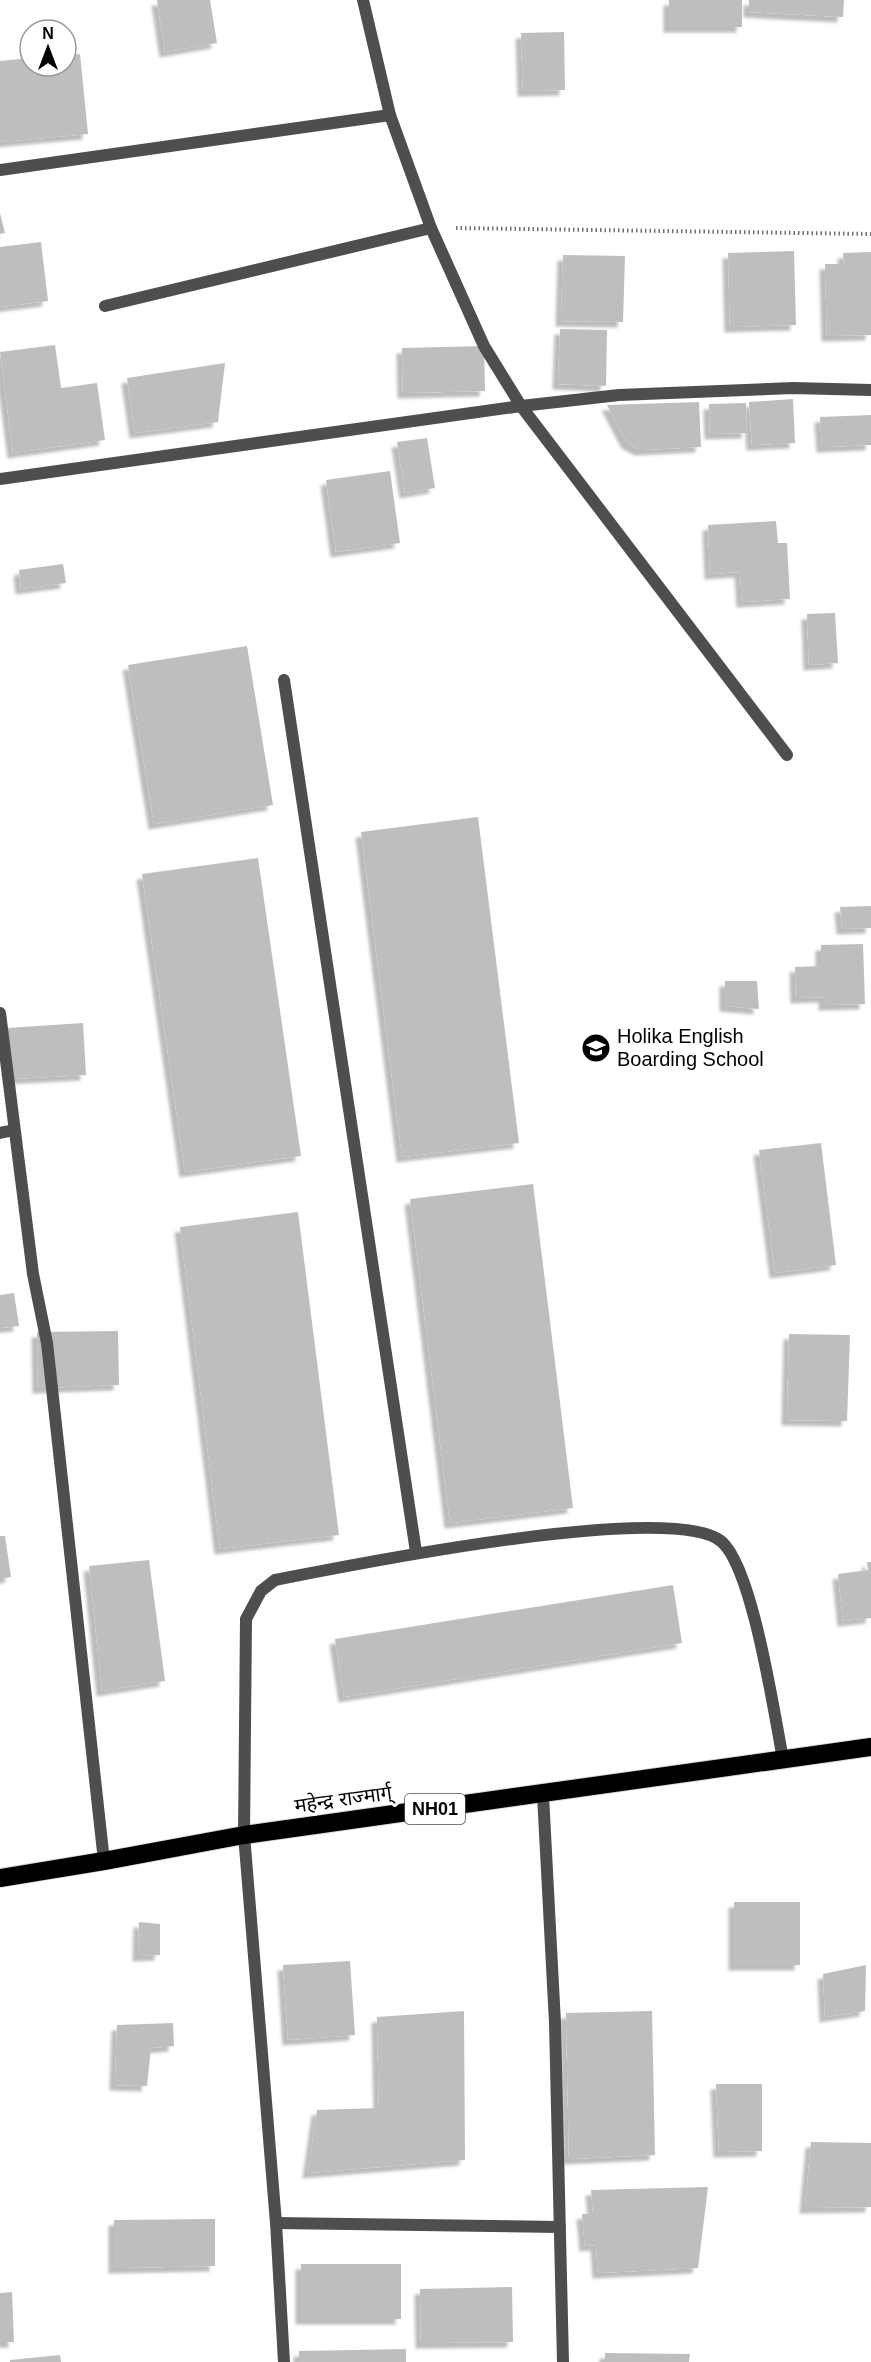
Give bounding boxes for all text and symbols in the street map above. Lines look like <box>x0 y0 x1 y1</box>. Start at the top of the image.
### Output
north arrow <box>18 18 78 78</box>
text: N <box>42 25 54 42</box>
place label: Holika English Boarding School <box>617 1025 764 1070</box>
school or university icon: Holika English Boarding School <box>580 1032 612 1064</box>
street label: महेन्द्र राज्मार्ग् <box>293 1780 396 1819</box>
road number: NH01 <box>405 1794 465 1824</box>

